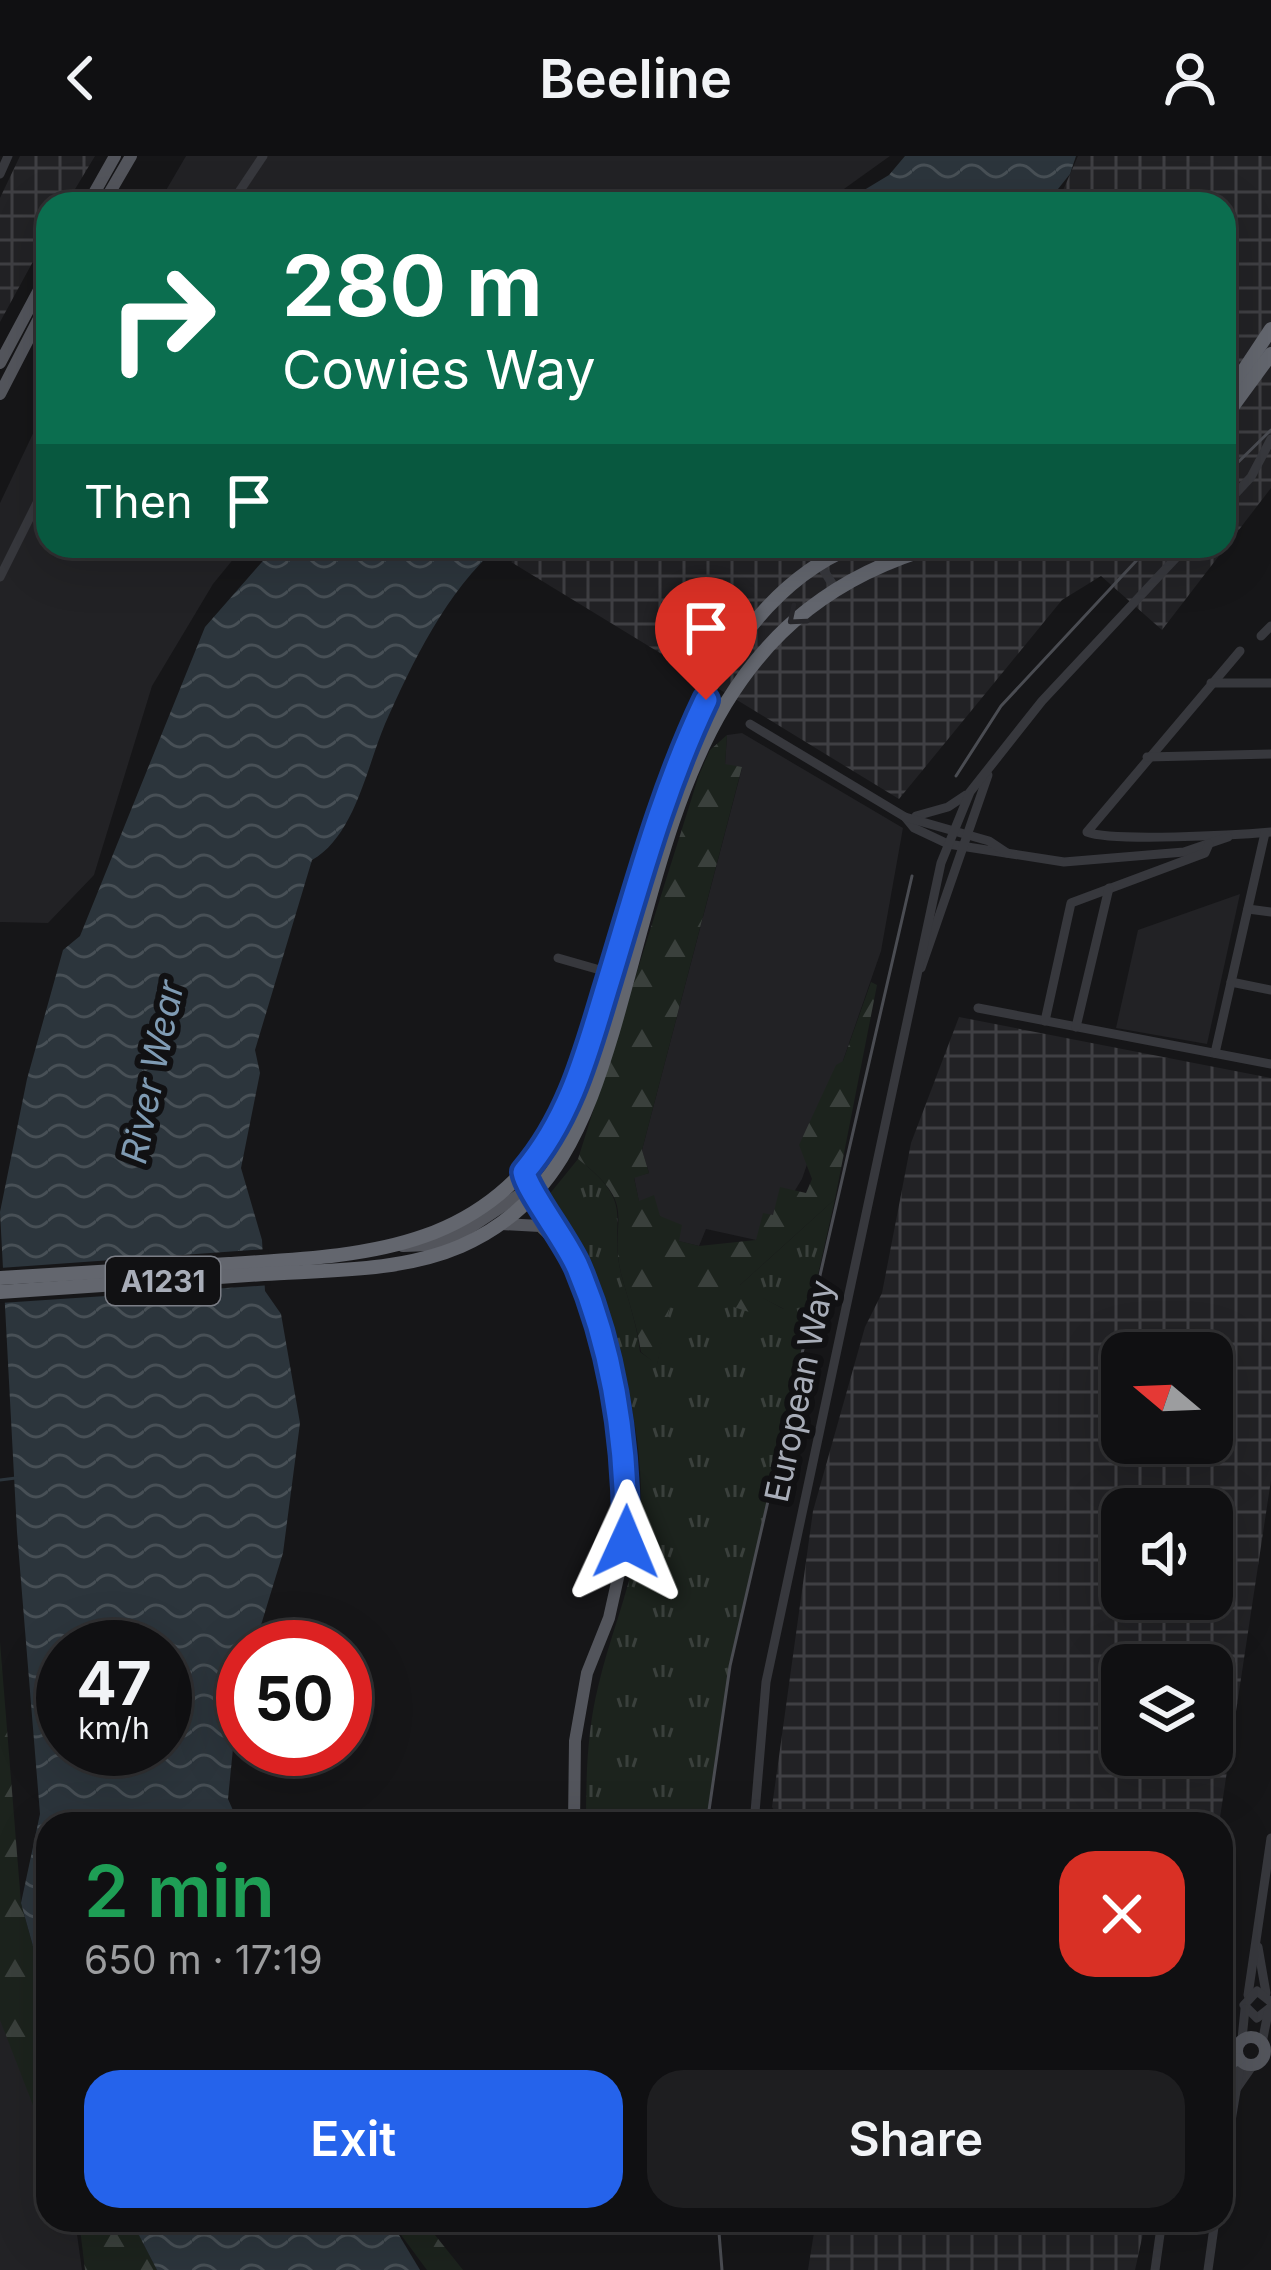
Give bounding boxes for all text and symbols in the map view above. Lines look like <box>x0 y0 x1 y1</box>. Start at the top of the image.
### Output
icon: back <box>48 45 114 111</box>
icon: person <box>1157 45 1223 111</box>
text: Beeline <box>539 46 732 111</box>
text: 280 m <box>282 235 543 336</box>
icon: right <box>84 240 240 396</box>
text: Cowies Way <box>282 337 596 402</box>
icon: arrive <box>216 468 282 534</box>
text: Then <box>84 474 192 529</box>
pin <box>655 577 757 700</box>
icon: arrive <box>673 595 739 661</box>
one-way arrow <box>788 603 810 625</box>
water label: River Wear <box>111 975 193 1167</box>
road number: A1231 <box>106 1257 220 1305</box>
street label: European Way <box>756 1277 842 1505</box>
north arrow <box>1101 1332 1233 1464</box>
map controls <box>1101 1332 1233 1776</box>
position arrow <box>563 1479 689 1605</box>
button: sound <box>1101 1488 1233 1620</box>
speed limit sign: 50 <box>216 1620 372 1776</box>
button: layers <box>1101 1644 1233 1776</box>
text: 47 <box>76 1647 152 1719</box>
text: km/h <box>78 1710 150 1746</box>
text: 2 min <box>84 1847 275 1934</box>
button: close <box>1059 1851 1185 1977</box>
text: 650 m · 17:19 <box>84 1936 323 1983</box>
button: Exit <box>84 2070 623 2208</box>
button: Share <box>647 2070 1185 2208</box>

